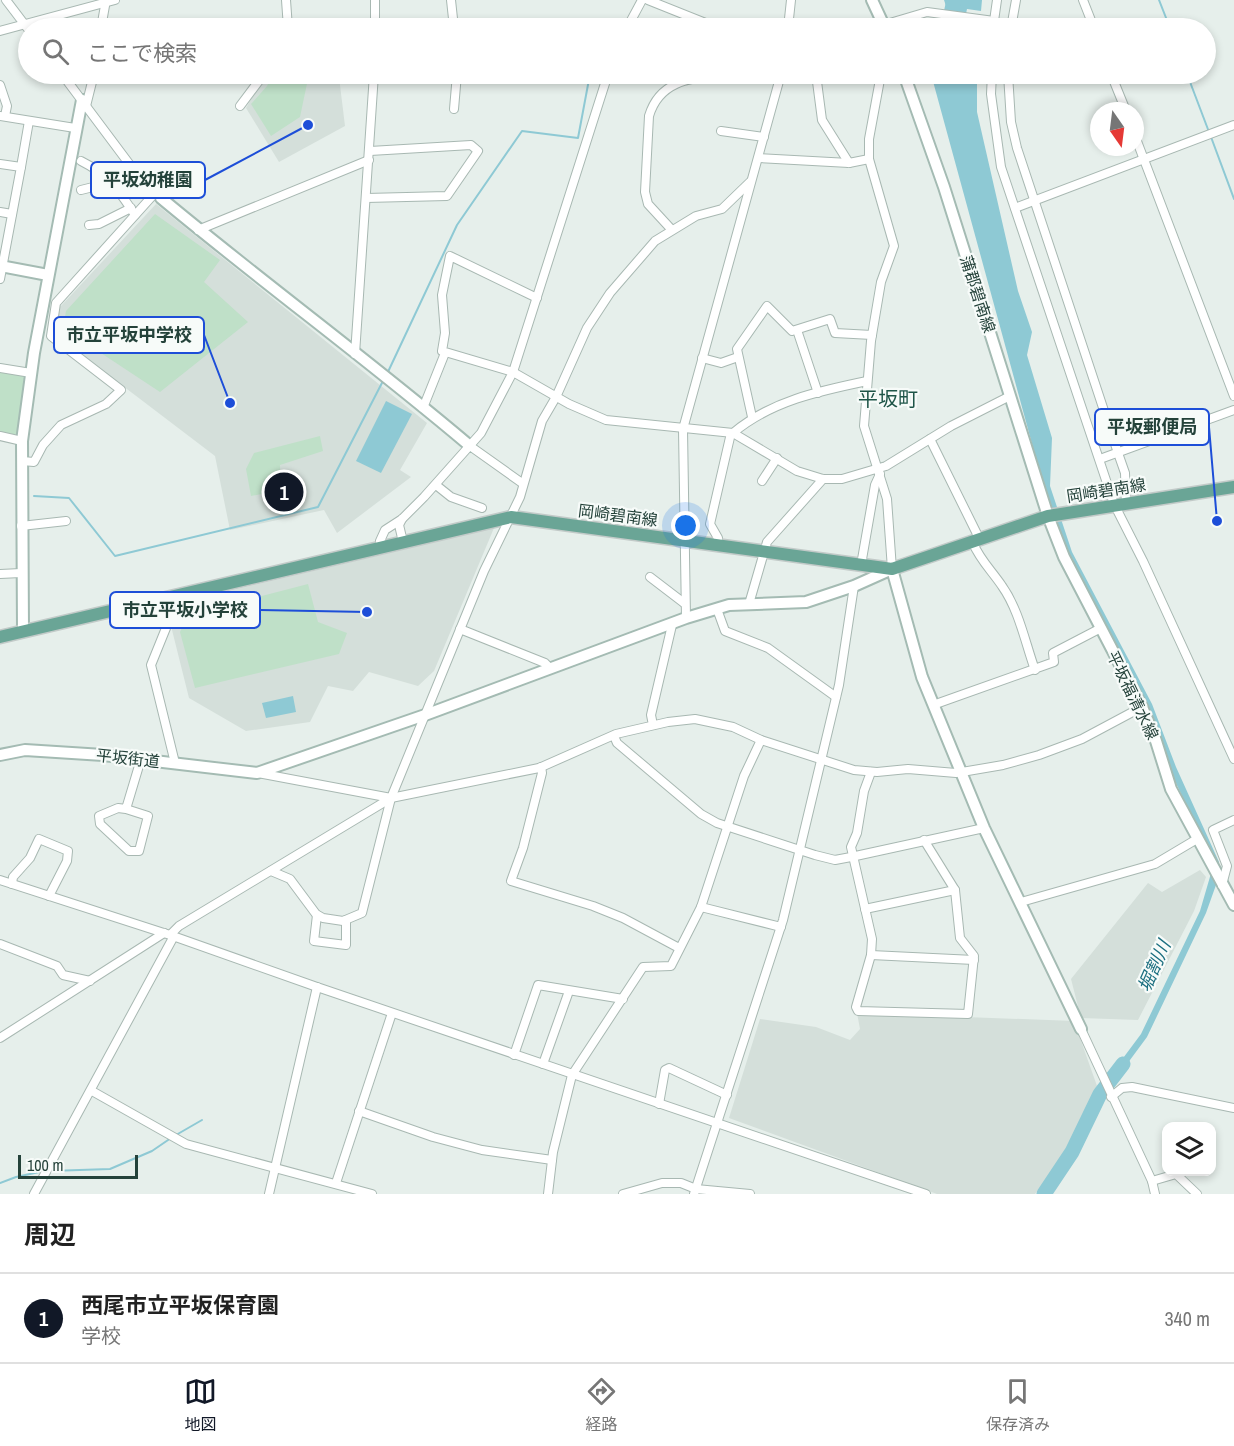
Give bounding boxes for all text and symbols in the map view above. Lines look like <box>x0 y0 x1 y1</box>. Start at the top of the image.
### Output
search box <box>18 18 1216 84</box>
icon: search <box>39 35 72 68</box>
text: ここで検索 <box>87 38 197 68</box>
north arrow <box>1090 102 1144 156</box>
callout: 平坂幼稚園 <box>91 162 205 198</box>
text: 平坂幼稚園 <box>103 167 193 192</box>
street label: 蒲郡碧南線 <box>955 253 1001 335</box>
callout: 市立平坂中学校 <box>54 317 204 353</box>
text: 市立平坂中学校 <box>66 322 192 347</box>
district label: 平坂町 <box>858 385 918 412</box>
callout: 平坂郵便局 <box>1095 409 1209 445</box>
text: 平坂郵便局 <box>1107 414 1197 439</box>
pin: 1 <box>264 470 304 514</box>
street label: 岡崎碧南線 <box>1065 473 1147 507</box>
street label: 岡崎碧南線 <box>577 499 659 531</box>
your location <box>671 511 700 540</box>
callout: 市立平坂小学校 <box>110 592 260 628</box>
text: 市立平坂小学校 <box>122 597 248 622</box>
street label: 平坂福清水線 <box>1102 647 1164 743</box>
street label: 平坂街道 <box>95 744 161 772</box>
water label: 堀割川 <box>1132 934 1177 996</box>
map controls <box>1162 1122 1216 1176</box>
button: layers <box>1162 1122 1216 1176</box>
scale bar <box>18 1152 138 1180</box>
text: 100 m <box>27 1154 63 1176</box>
text: 周辺 <box>24 1217 76 1252</box>
text: 西尾市立平坂保育園 <box>81 1290 279 1320</box>
text: 1 <box>39 1305 48 1332</box>
text: 340 m <box>1164 1305 1210 1332</box>
text: 学校 <box>81 1322 121 1349</box>
tab: 地図 <box>184 1375 217 1435</box>
tab: 経路 <box>585 1375 618 1435</box>
tab: 保存済み <box>986 1375 1050 1435</box>

